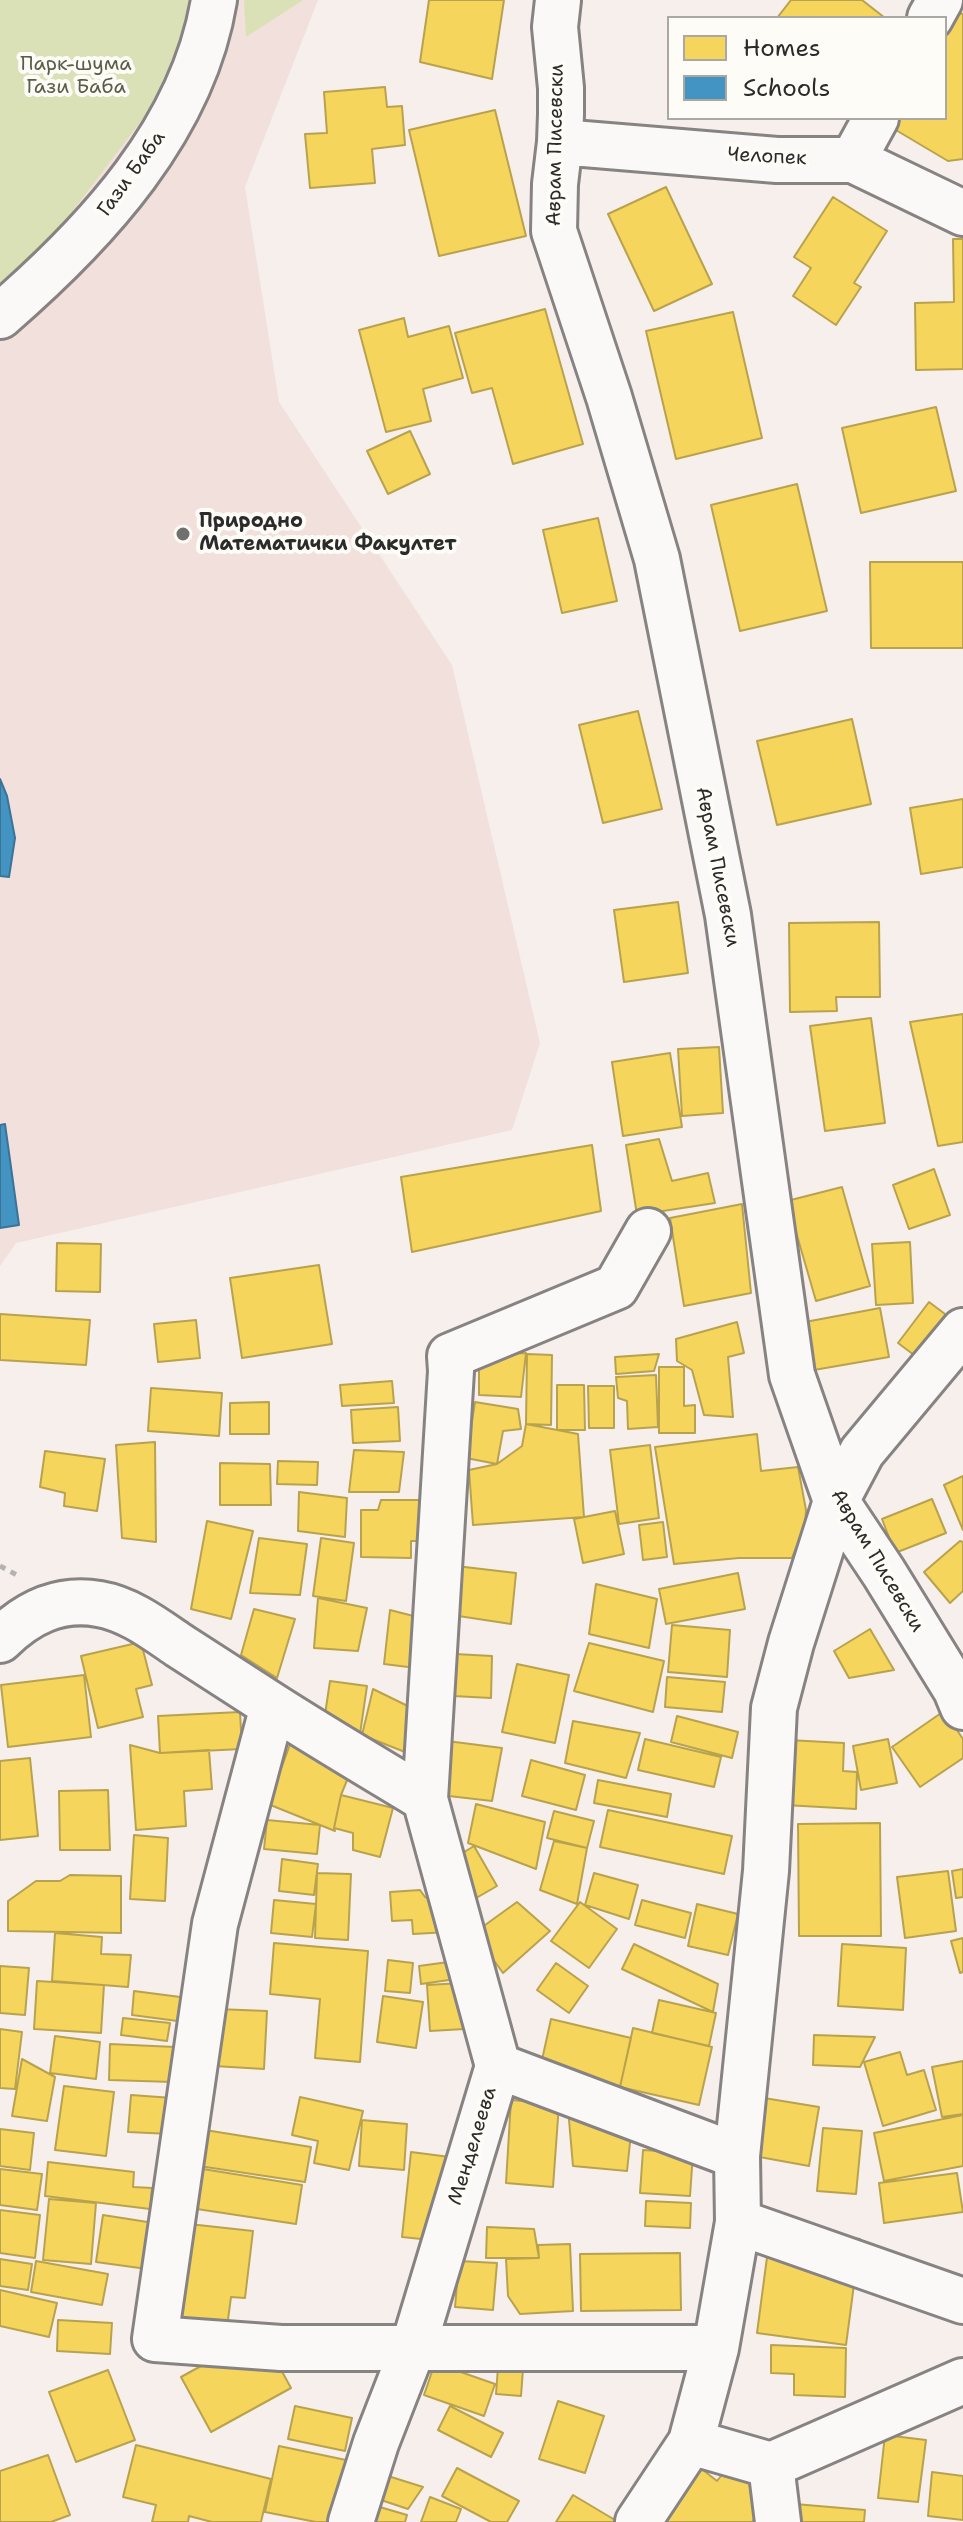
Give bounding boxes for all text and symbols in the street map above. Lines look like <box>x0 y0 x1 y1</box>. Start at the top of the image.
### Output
legend <box>667 16 947 120</box>
text: Homes <box>743 32 821 64</box>
park label: Парк-шума Гази Баба <box>20 53 132 100</box>
street label: Аврам Писевски <box>543 64 569 226</box>
text: Schools <box>743 72 830 104</box>
street label: Гази Баба <box>93 127 171 221</box>
street label: Челопек <box>727 143 807 171</box>
place label: Природно Математички Факултет <box>199 510 456 557</box>
marker: Природно Математички Факултет <box>174 525 192 543</box>
street label: Аврам Писевски <box>690 785 744 949</box>
street label: Аврам Писевски <box>825 1485 929 1637</box>
street label: Менделеева <box>444 2084 502 2208</box>

